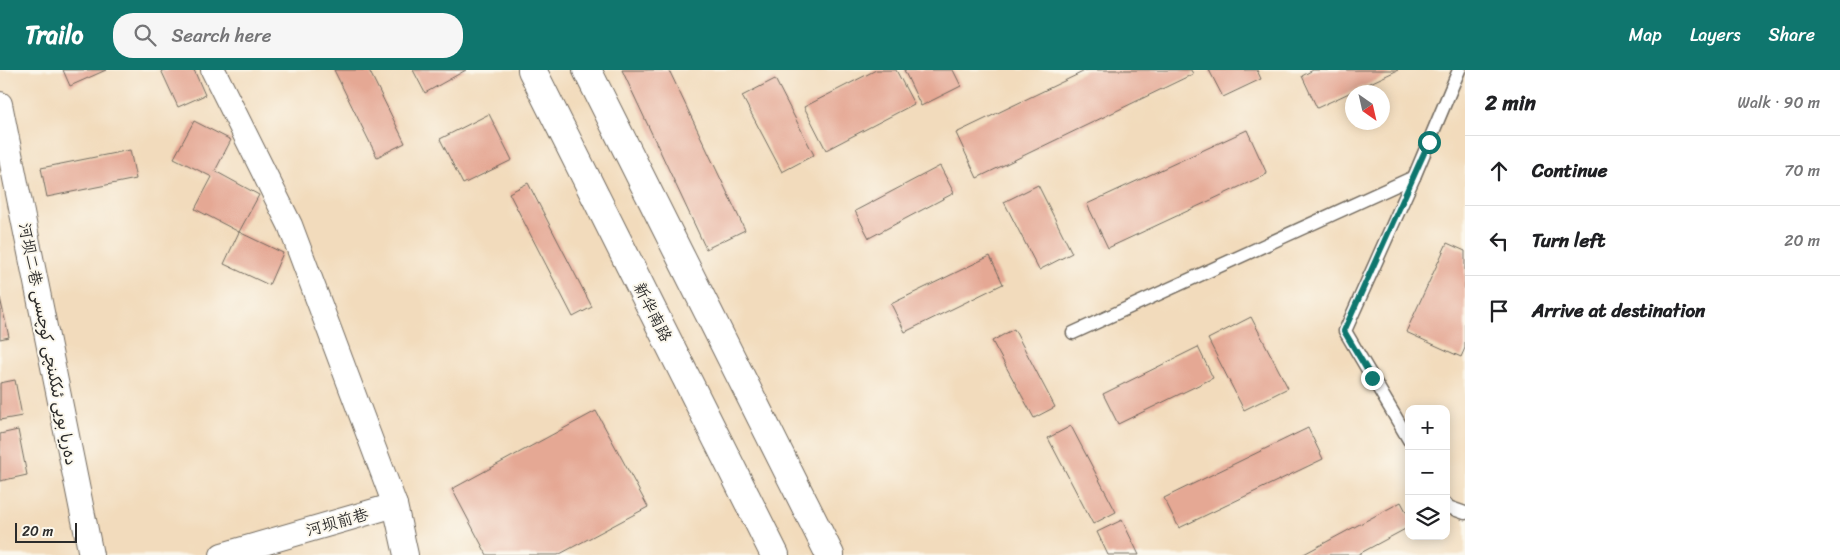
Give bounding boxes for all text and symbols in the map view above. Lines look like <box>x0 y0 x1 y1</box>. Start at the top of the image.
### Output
search box <box>113 13 463 58</box>
text: Trailo <box>25 14 83 56</box>
text: Search here <box>171 19 272 52</box>
text: Map <box>1629 19 1662 51</box>
text: Layers <box>1690 19 1741 51</box>
text: Share <box>1769 19 1815 51</box>
icon: search <box>131 21 159 49</box>
text: 2 min <box>1485 84 1536 122</box>
north arrow <box>1345 85 1390 130</box>
text: Walk · 90 m <box>1738 88 1820 117</box>
route start <box>1418 131 1441 154</box>
text: Continue <box>1532 154 1608 187</box>
text: 70 m <box>1784 156 1820 185</box>
icon: ahead <box>1485 157 1513 185</box>
street label: 河坝二巷 دەريا بويى ئىككىنچى كوچىسى <box>10 220 86 468</box>
text: Turn left <box>1532 224 1605 257</box>
text: 20 m <box>1784 226 1820 255</box>
icon: left <box>1485 227 1513 255</box>
street label: 新华南路 <box>626 277 680 347</box>
text: Arrive at destination <box>1532 294 1705 327</box>
icon: arrive <box>1485 297 1513 325</box>
route end <box>1361 367 1384 390</box>
map controls <box>1405 405 1450 540</box>
button: + <box>1405 405 1450 450</box>
button: − <box>1405 450 1450 495</box>
button: layers <box>1405 495 1450 540</box>
street label: 河坝前巷 <box>302 499 372 545</box>
text: 20 m <box>22 519 53 544</box>
scale bar <box>15 520 78 543</box>

